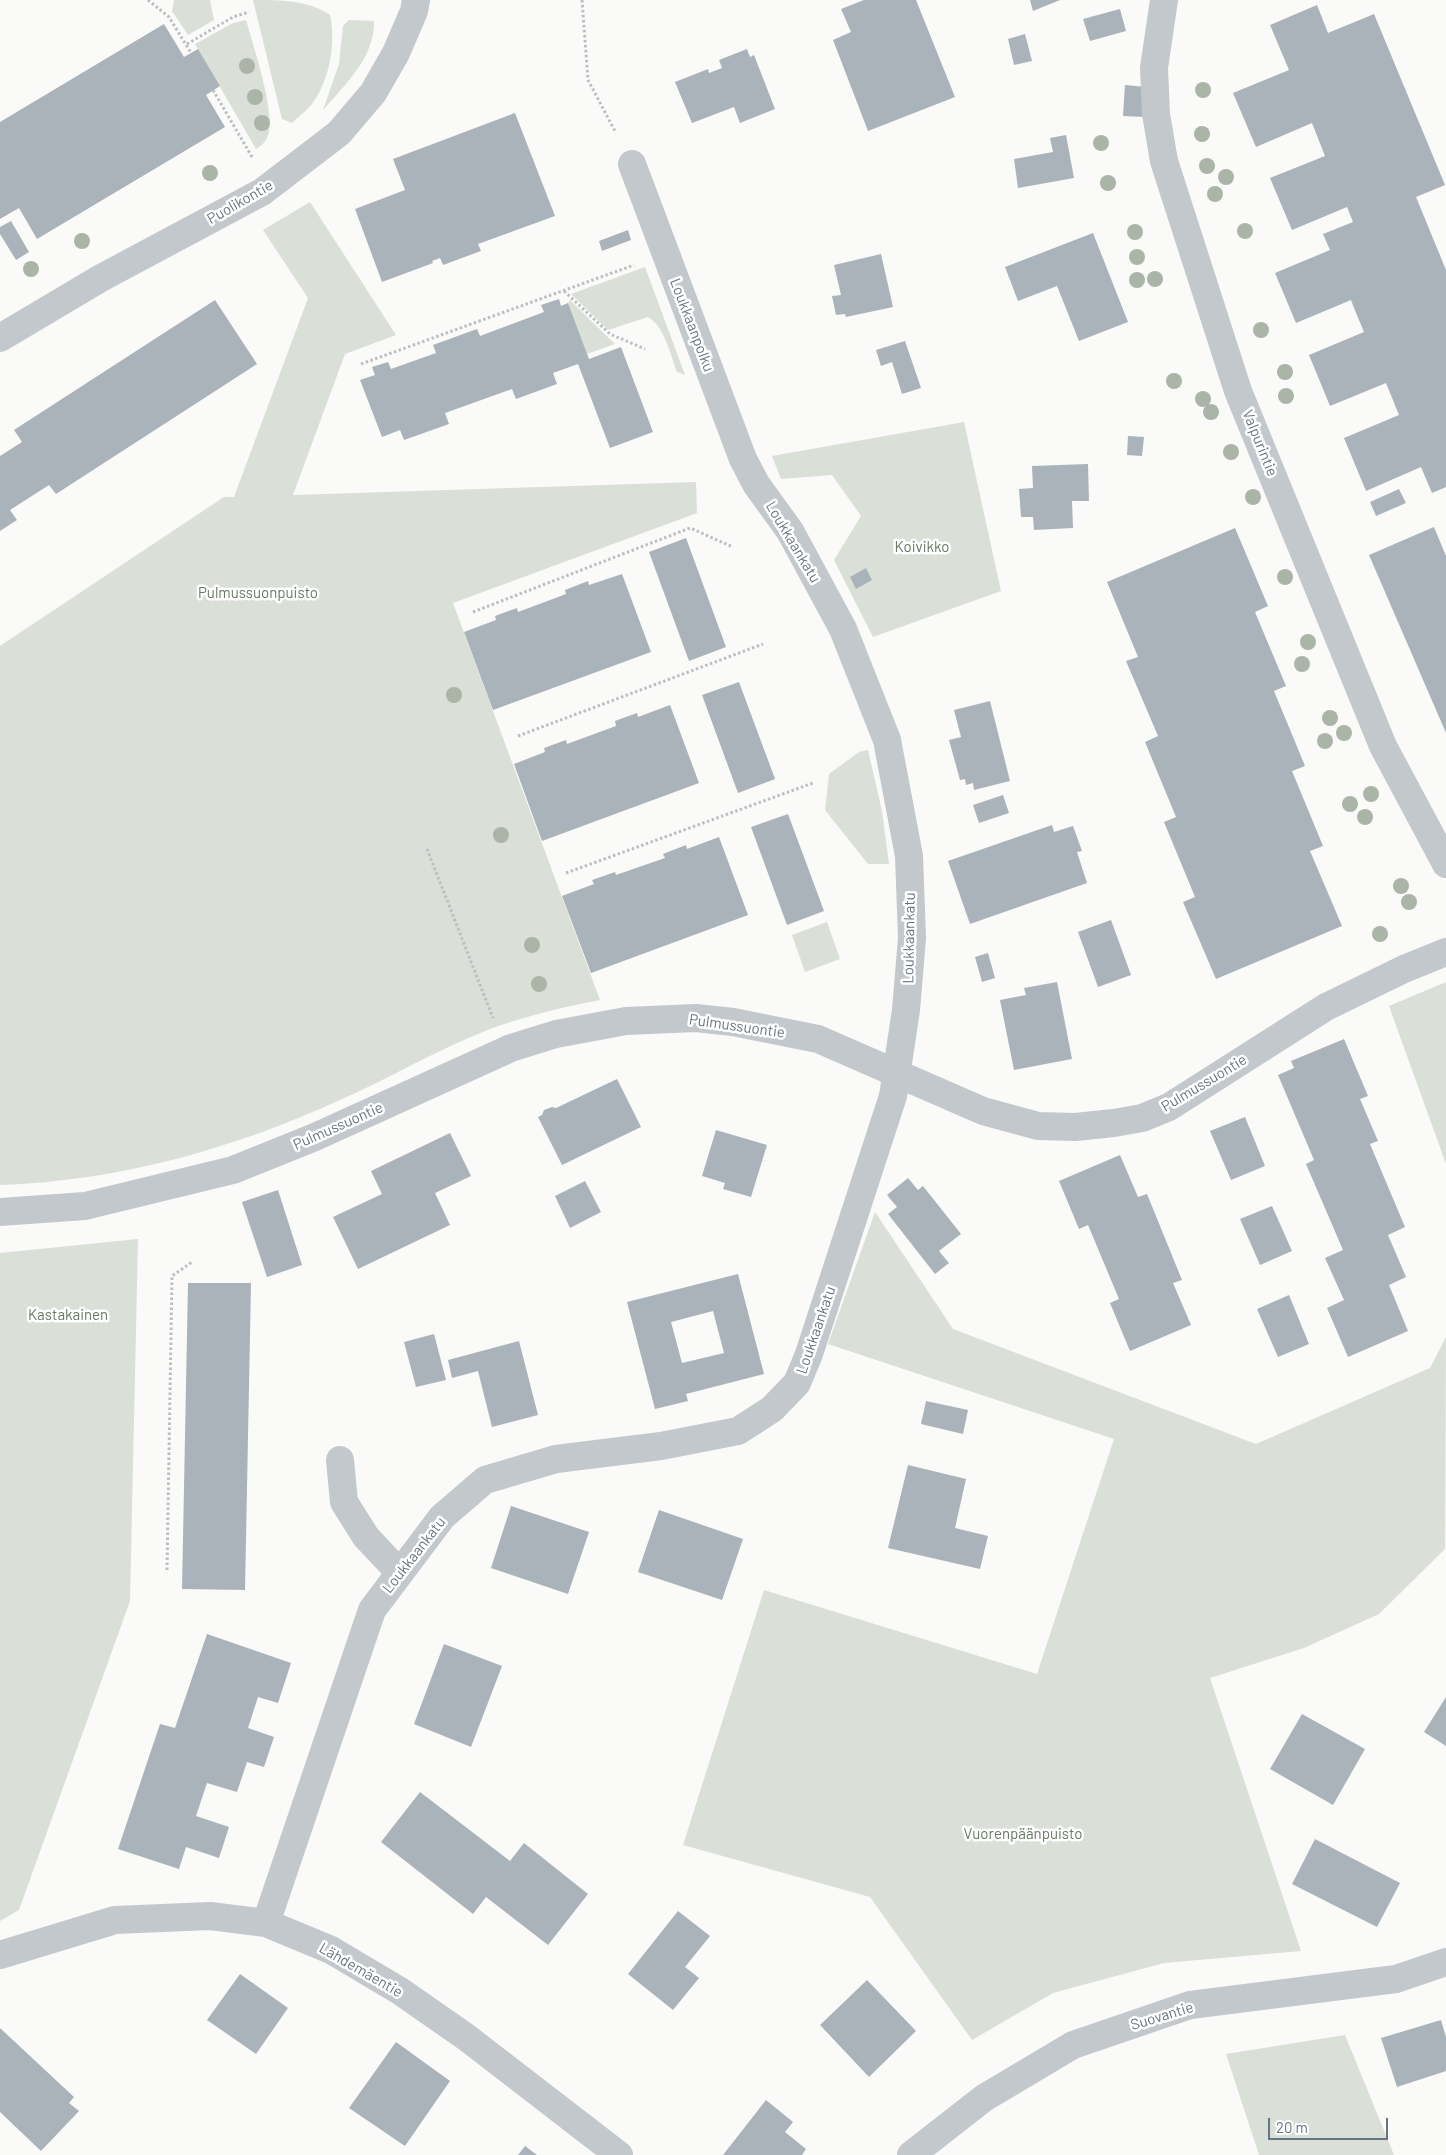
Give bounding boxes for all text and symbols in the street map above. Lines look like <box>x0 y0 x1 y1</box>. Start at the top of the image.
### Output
street label: Puolikontie <box>204 176 276 228</box>
street label: Loukkaanpolku <box>666 276 718 374</box>
street label: Valpurintie <box>1239 407 1281 479</box>
street label: Loukkaankatu <box>762 498 824 586</box>
park label: Koivikko <box>895 538 949 556</box>
park label: Pulmussuonpuisto <box>198 584 318 602</box>
street label: Loukkaankatu <box>899 892 919 984</box>
street label: Pulmussuontie <box>688 1010 786 1042</box>
street label: Pulmussuontie <box>1158 1050 1250 1116</box>
street label: Pulmussuontie <box>290 1098 386 1154</box>
street label: Loukkaankatu <box>793 1284 839 1376</box>
park label: Kastakainen <box>28 1306 108 1324</box>
street label: Loukkaankatu <box>379 1513 449 1597</box>
park label: Vuorenpäänpuisto <box>964 1825 1082 1843</box>
street label: Lähdemäentie <box>316 1939 406 2001</box>
street label: Suovantie <box>1128 1998 1196 2034</box>
scale bar <box>1271 2108 1391 2140</box>
text: 20 m <box>1276 2118 1308 2136</box>

